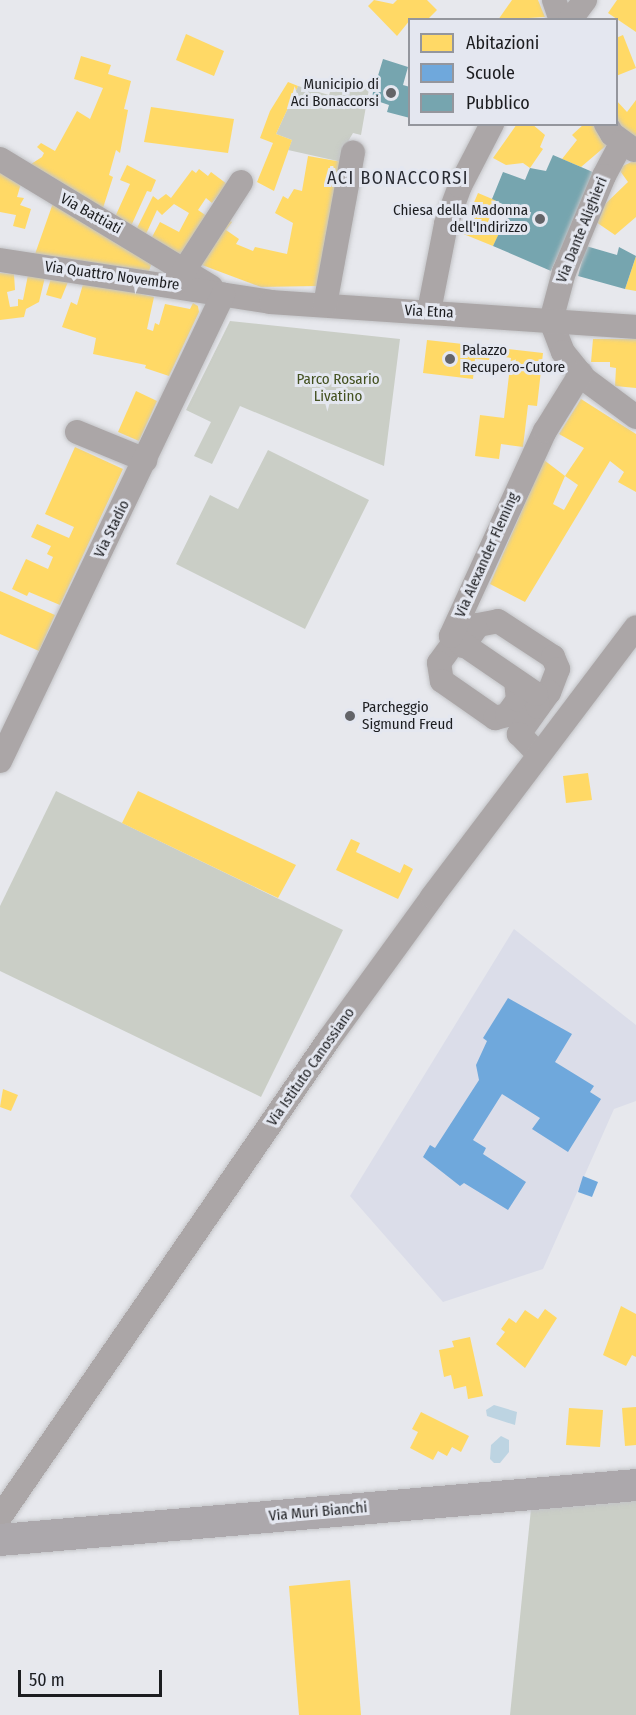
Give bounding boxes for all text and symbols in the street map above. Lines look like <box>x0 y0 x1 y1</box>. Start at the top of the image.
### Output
legend <box>408 18 618 126</box>
text: Abitazioni <box>466 32 539 54</box>
text: Scuole <box>466 62 515 84</box>
place label: Municipio di Aci Bonaccorsi <box>291 75 379 110</box>
marker: Municipio di Aci Bonaccorsi <box>384 86 398 100</box>
text: Pubblico <box>466 92 530 114</box>
district label: ACI BONACCORSI <box>327 167 469 189</box>
street label: Via Dante Alighieri <box>553 174 611 286</box>
street label: Via Battiati <box>57 190 125 238</box>
place label: Chiesa della Madonna dell'Indirizzo <box>393 201 528 236</box>
marker: Chiesa della Madonna dell'Indirizzo <box>533 212 547 226</box>
street label: Via Quattro Novembre <box>44 258 180 294</box>
street label: Via Etna <box>404 302 454 322</box>
place label: Palazzo Recupero-Cutore <box>462 341 565 376</box>
marker: Palazzo Recupero-Cutore <box>443 352 457 366</box>
park label: Parco Rosario Livatino <box>296 370 380 405</box>
street label: Via Alexander Fleming <box>451 490 523 620</box>
street label: Via Stadio <box>90 497 134 561</box>
place label: Parcheggio Sigmund Freud <box>362 698 453 733</box>
marker: Parcheggio Sigmund Freud <box>343 709 357 723</box>
street label: Via Istituto Canossiano <box>263 1004 359 1130</box>
street label: Via Muri Bianchi <box>268 1499 368 1525</box>
scale bar <box>21 1658 165 1696</box>
text: 50 m <box>29 1669 65 1691</box>

